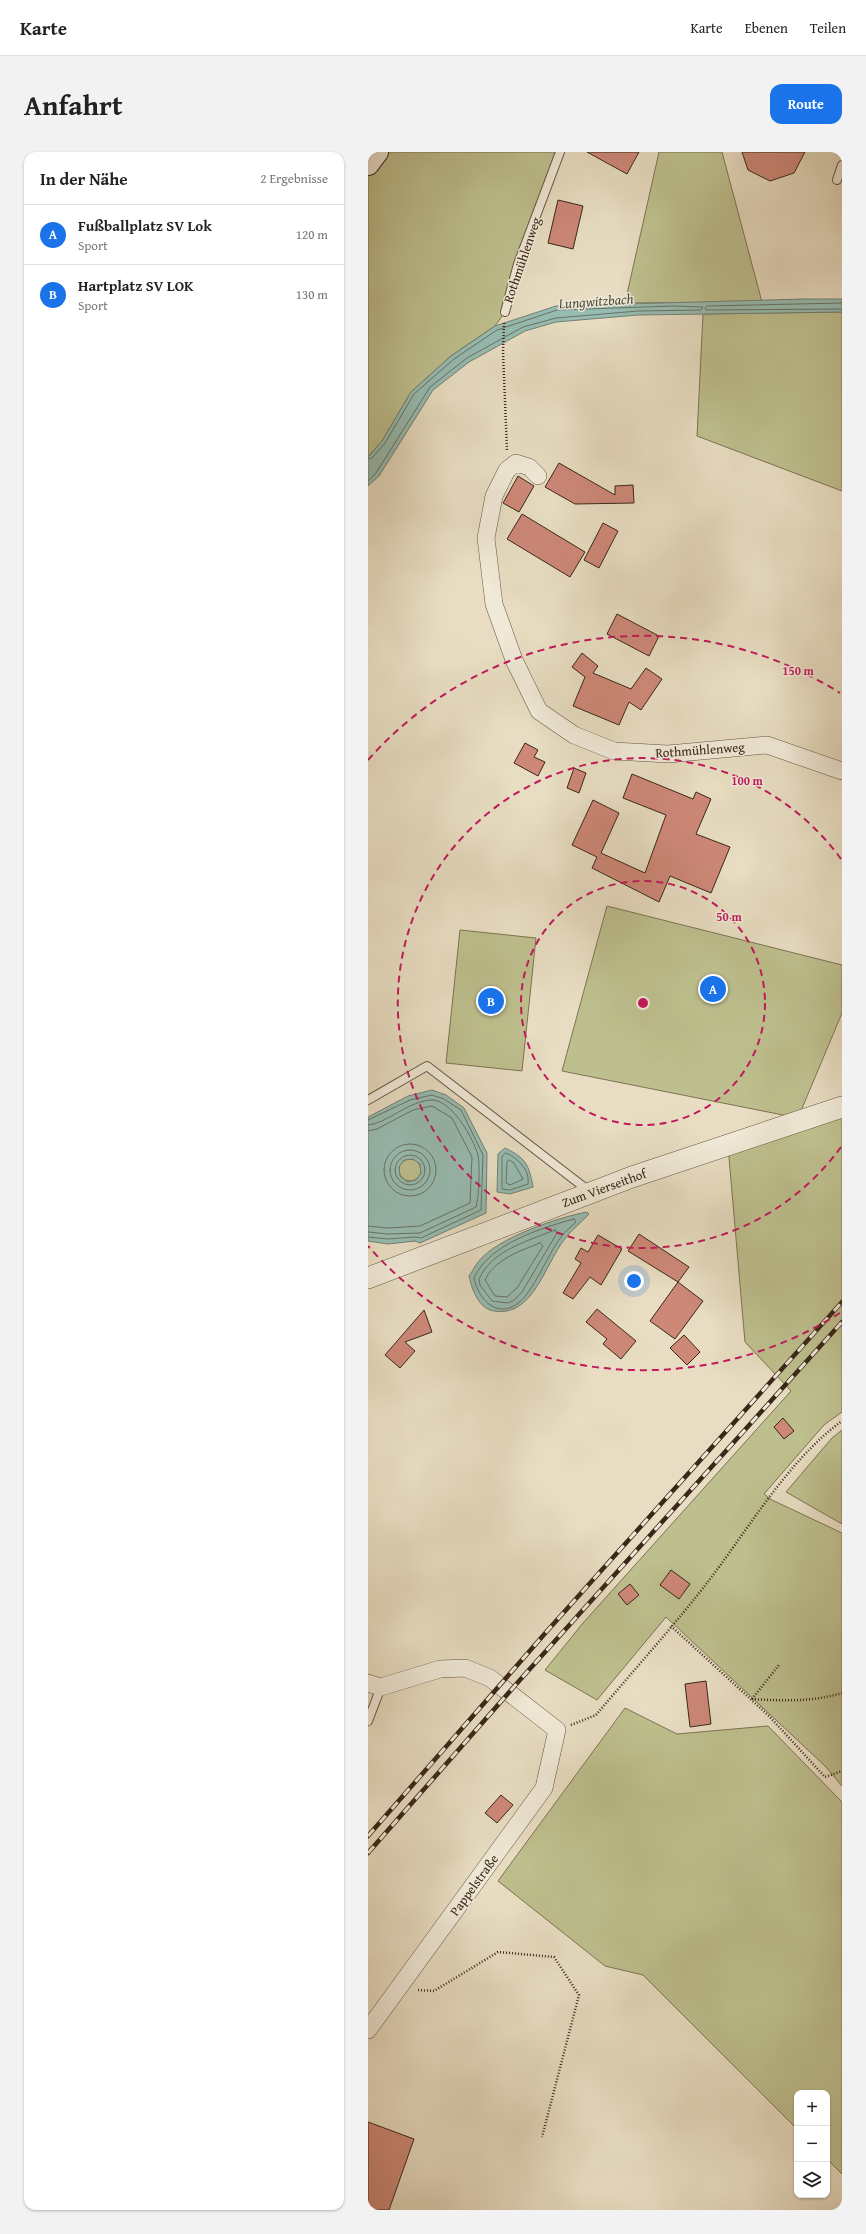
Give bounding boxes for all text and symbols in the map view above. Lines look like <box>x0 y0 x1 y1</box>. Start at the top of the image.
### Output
text: Karte <box>20 14 67 42</box>
text: Karte <box>690 18 723 38</box>
text: Ebenen <box>745 18 788 38</box>
text: Teilen <box>810 18 846 38</box>
text: Anfahrt <box>24 84 123 125</box>
button: Route <box>770 84 842 124</box>
text: In der Nähe <box>40 166 128 191</box>
text: 2 Ergebnisse <box>260 169 328 188</box>
street label: Rothmühlenweg <box>498 214 546 305</box>
text: Fußballplatz SV Lok <box>78 215 212 236</box>
text: A <box>49 225 57 244</box>
text: 120 m <box>296 225 328 244</box>
text: Sport <box>78 236 108 255</box>
text: Hartplatz SV LOK <box>78 275 194 296</box>
text: B <box>49 285 57 304</box>
text: 130 m <box>296 285 328 304</box>
water label: Lungwitzbach <box>557 288 634 314</box>
text: Sport <box>78 296 108 315</box>
text: 150 m <box>782 662 815 679</box>
street label: Rothmühlenweg <box>655 737 746 763</box>
text: 100 m <box>731 772 764 789</box>
text: 50 m <box>716 908 742 925</box>
pin: A <box>700 974 726 1004</box>
pin: B <box>478 986 504 1016</box>
centre of rings <box>636 996 650 1010</box>
street label: Zum Vierseithof <box>559 1163 651 1212</box>
your location <box>624 1271 644 1291</box>
street label: Pappelstraße <box>445 1850 503 1920</box>
map controls <box>794 2090 830 2198</box>
button: + <box>794 2090 830 2126</box>
button: − <box>794 2126 830 2162</box>
button: layers <box>794 2162 830 2198</box>

